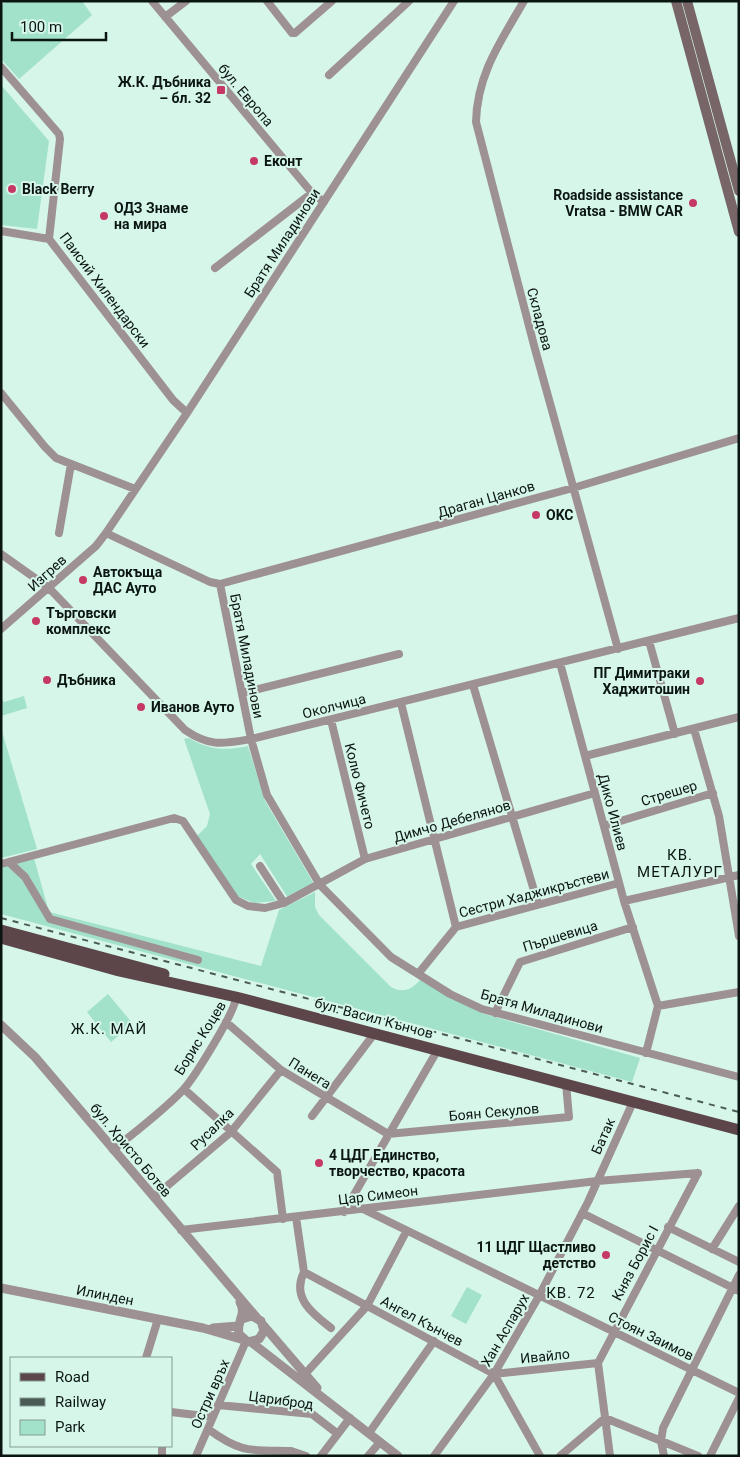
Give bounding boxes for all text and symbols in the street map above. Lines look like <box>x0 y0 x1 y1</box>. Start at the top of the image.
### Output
scale bar <box>12 10 106 42</box>
text: 100 m <box>20 18 62 36</box>
street label: бул. Европа <box>215 60 277 130</box>
place label: Ж.К. Дъбника – бл. 32 <box>118 74 212 106</box>
marker: Ж.К. Дъбника – бл. 32 <box>215 84 227 96</box>
place label: Еконт <box>264 153 302 169</box>
marker: Еконт <box>248 155 260 167</box>
place label: Black Berry <box>22 181 95 197</box>
marker: Black Berry <box>6 183 18 195</box>
street label: Братя Миладинови <box>241 185 323 301</box>
place label: Roadside assistance Vratsa - BMW CAR <box>553 187 683 219</box>
marker: Roadside assistance Vratsa - BMW CAR <box>687 197 699 209</box>
place label: ОДЗ Знаме на мира <box>114 200 189 232</box>
marker: ОДЗ Знаме на мира <box>98 210 110 222</box>
street label: Паисий Хилендарски <box>56 229 154 351</box>
street label: Складова <box>524 286 556 352</box>
street label: Драган Цанков <box>436 477 536 521</box>
place label: OKC <box>546 507 574 523</box>
marker: OKC <box>530 509 542 521</box>
street label: Изгрев <box>24 552 70 594</box>
place label: Автокъща ДАС Ауто <box>93 564 163 596</box>
marker: Автокъща ДАС Ауто <box>77 574 89 586</box>
street label: Братя Миладинови <box>227 592 267 720</box>
place label: Търговски комплекс <box>46 605 116 637</box>
marker: Търговски комплекс <box>30 615 42 627</box>
place label: ПГ Димитраки Хаджитошин <box>594 665 690 697</box>
place label: Дъбника <box>57 672 116 688</box>
marker: Дъбника <box>41 674 53 686</box>
marker: ПГ Димитраки Хаджитошин <box>694 675 706 687</box>
street label: Околчица <box>301 690 367 722</box>
place label: Иванов Ауто <box>151 699 234 715</box>
marker: Иванов Ауто <box>135 701 147 713</box>
street label: Колю Фичето <box>342 741 378 831</box>
street label: Дико Илиев <box>595 772 631 852</box>
street label: Стрешер <box>639 777 699 809</box>
street label: Димчо Дебелянов <box>392 797 512 845</box>
district label: КВ. МЕТАЛУРГ <box>637 846 723 881</box>
street label: Сестри Хаджикръстеви <box>457 865 611 921</box>
street label: Пършевица <box>521 917 599 955</box>
street label: Братя Миладинови <box>479 986 605 1036</box>
street label: бул. Васил Кънчов <box>313 994 435 1042</box>
street label: Борис Коцев <box>171 998 229 1078</box>
district label: Ж.К. МАЙ <box>71 1020 147 1038</box>
street label: Панега <box>286 1054 334 1092</box>
street label: бул. Христо Ботев <box>87 1100 175 1200</box>
street label: Боян Секулов <box>448 1100 540 1124</box>
street label: Русалка <box>187 1105 237 1153</box>
street label: Батак <box>588 1115 618 1157</box>
place label: 4 ЦДГ Единство, творчество, красота <box>329 1147 466 1179</box>
marker: 4 ЦДГ Единство, творчество, красота <box>313 1157 325 1169</box>
street label: Цар Симеон <box>337 1182 419 1208</box>
street label: Княз Борис I <box>609 1223 661 1303</box>
place label: 11 ЦДГ Щастливо детство <box>476 1239 596 1271</box>
marker: 11 ЦДГ Щастливо детство <box>600 1249 612 1261</box>
street label: Илинден <box>75 1282 135 1308</box>
district label: КВ. 72 <box>546 1284 596 1302</box>
street label: Хан Аспарух <box>478 1291 532 1369</box>
street label: Ангел Кънчев <box>378 1293 466 1349</box>
street label: Стоян Заимов <box>606 1308 696 1364</box>
street label: Ивайло <box>519 1345 571 1367</box>
legend <box>10 1357 172 1447</box>
street label: Остри връх <box>188 1357 232 1431</box>
text: Road <box>55 1368 89 1386</box>
street label: Цариброд <box>248 1388 315 1413</box>
text: Railway <box>55 1393 106 1411</box>
text: Park <box>55 1418 86 1436</box>

